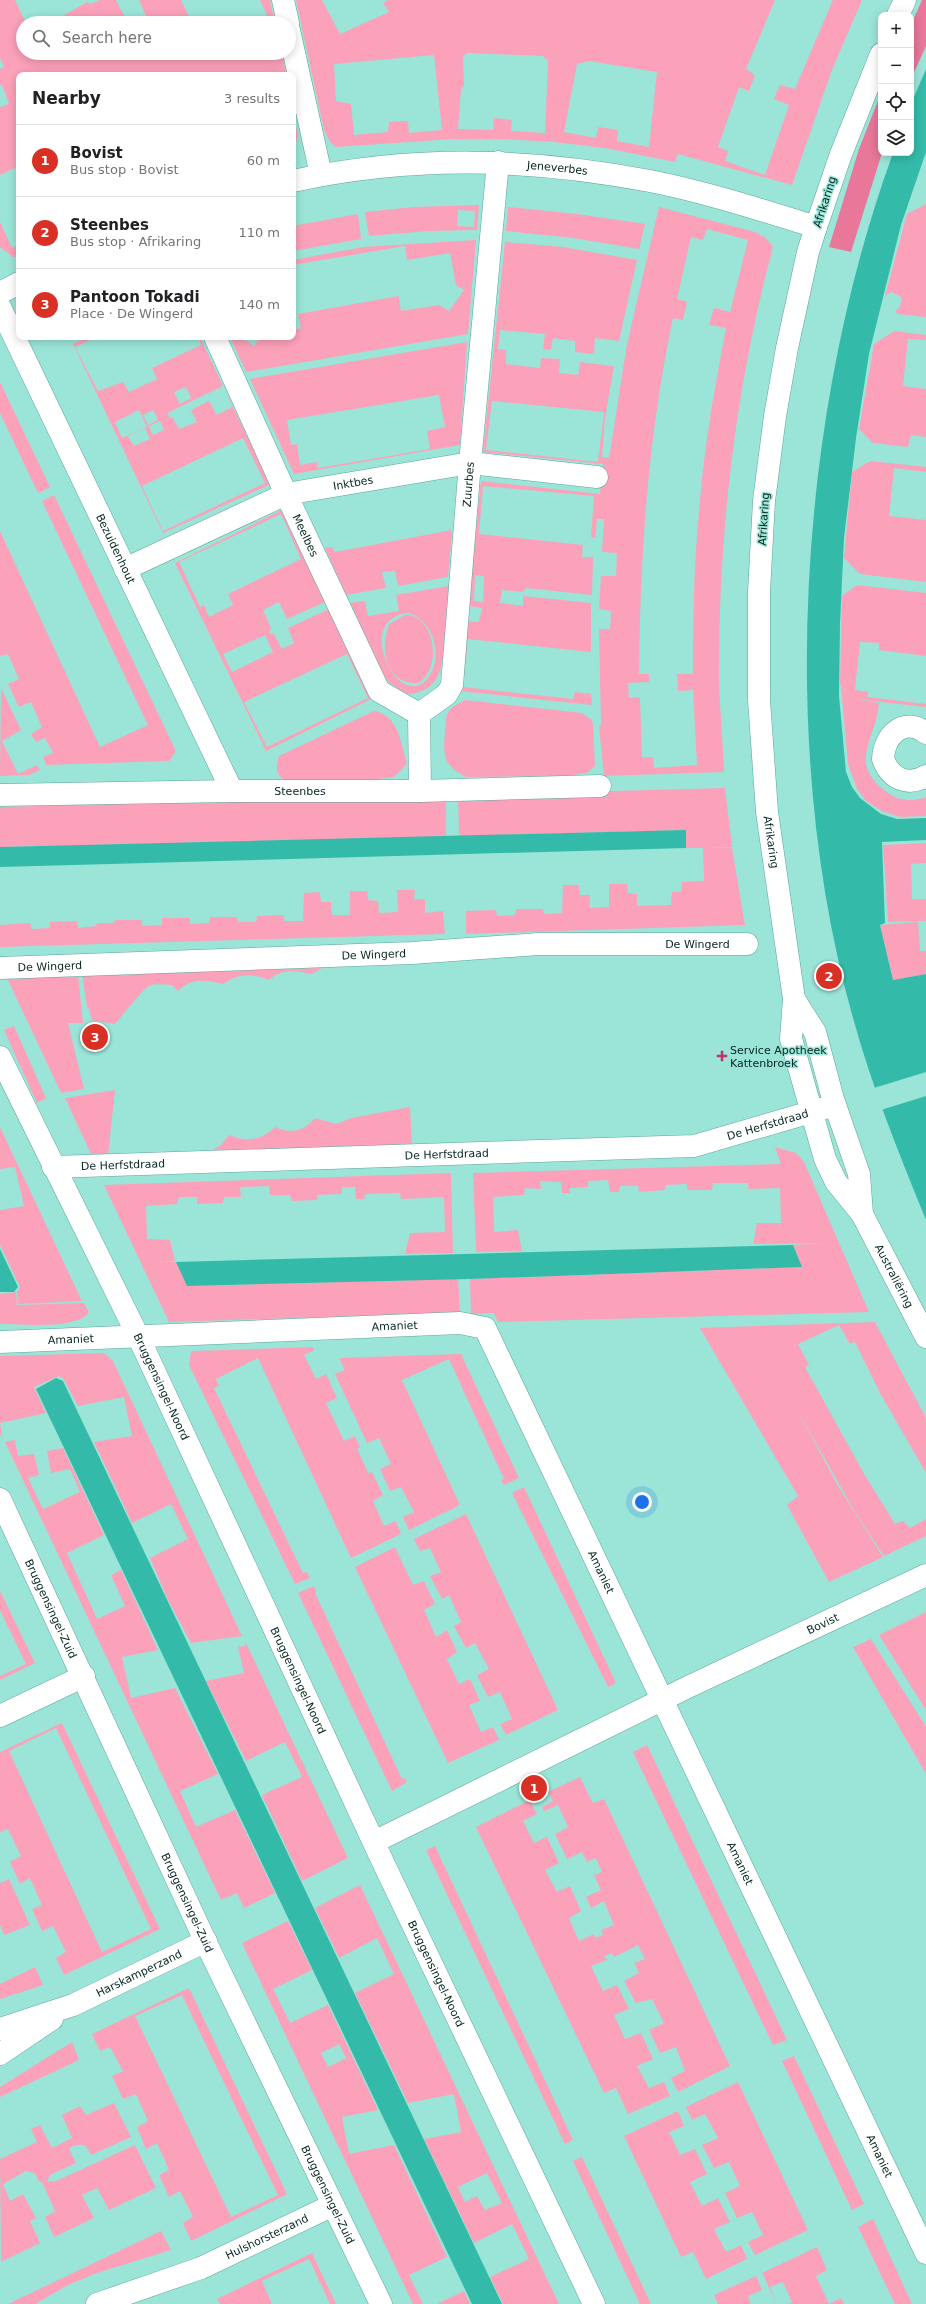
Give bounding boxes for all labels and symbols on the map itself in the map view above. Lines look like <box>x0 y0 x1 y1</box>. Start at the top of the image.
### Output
street label: Jeneverbes <box>526 158 589 177</box>
street label: Afrikaring <box>811 175 839 229</box>
street label: Zuurbes <box>460 461 477 508</box>
street label: Inktbes <box>332 473 374 492</box>
street label: Afrikaring <box>756 492 772 546</box>
street label: Bezuidenhout <box>94 512 138 586</box>
street label: Meelbes <box>290 512 321 559</box>
street label: Steenbes <box>274 785 326 798</box>
street label: Afrikaring <box>761 815 782 869</box>
street label: De Wingerd <box>665 938 730 951</box>
street label: De Wingerd <box>341 947 406 962</box>
street label: De Wingerd <box>17 959 82 974</box>
pin: 2 <box>816 961 842 991</box>
pin: 3 <box>82 1022 108 1052</box>
place label: Service Apotheek Kattenbroek <box>730 1044 827 1070</box>
marker: Service Apotheek Kattenbroek <box>717 1051 727 1061</box>
street label: De Herfstdraad <box>725 1107 810 1143</box>
street label: De Herfstdraad <box>404 1146 489 1162</box>
street label: De Herfstdraad <box>81 1157 165 1173</box>
street label: Australiëring <box>872 1242 916 1310</box>
street label: Amaniet <box>371 1318 419 1333</box>
street label: Bruggensingel-Noord <box>131 1331 192 1442</box>
street label: Amaniet <box>48 1332 95 1347</box>
your location <box>632 1492 652 1512</box>
street label: Amaniet <box>585 1548 617 1596</box>
street label: Bruggensingel-Zuid <box>22 1557 80 1660</box>
street label: Bovist <box>805 1610 841 1637</box>
street label: Bruggensingel-Noord <box>268 1625 329 1736</box>
pin: 1 <box>521 1773 547 1803</box>
street label: Amaniet <box>724 1840 756 1888</box>
street label: Bruggensingel-Zuid <box>159 1851 216 1954</box>
street label: Bruggensingel-Noord <box>405 1918 467 2029</box>
street label: Harskamperzand <box>94 1947 184 1999</box>
street label: Amaniet <box>864 2132 896 2180</box>
street label: Bruggensingel-Zuid <box>299 2143 357 2246</box>
street label: Hulshorsterzand <box>223 2211 310 2262</box>

